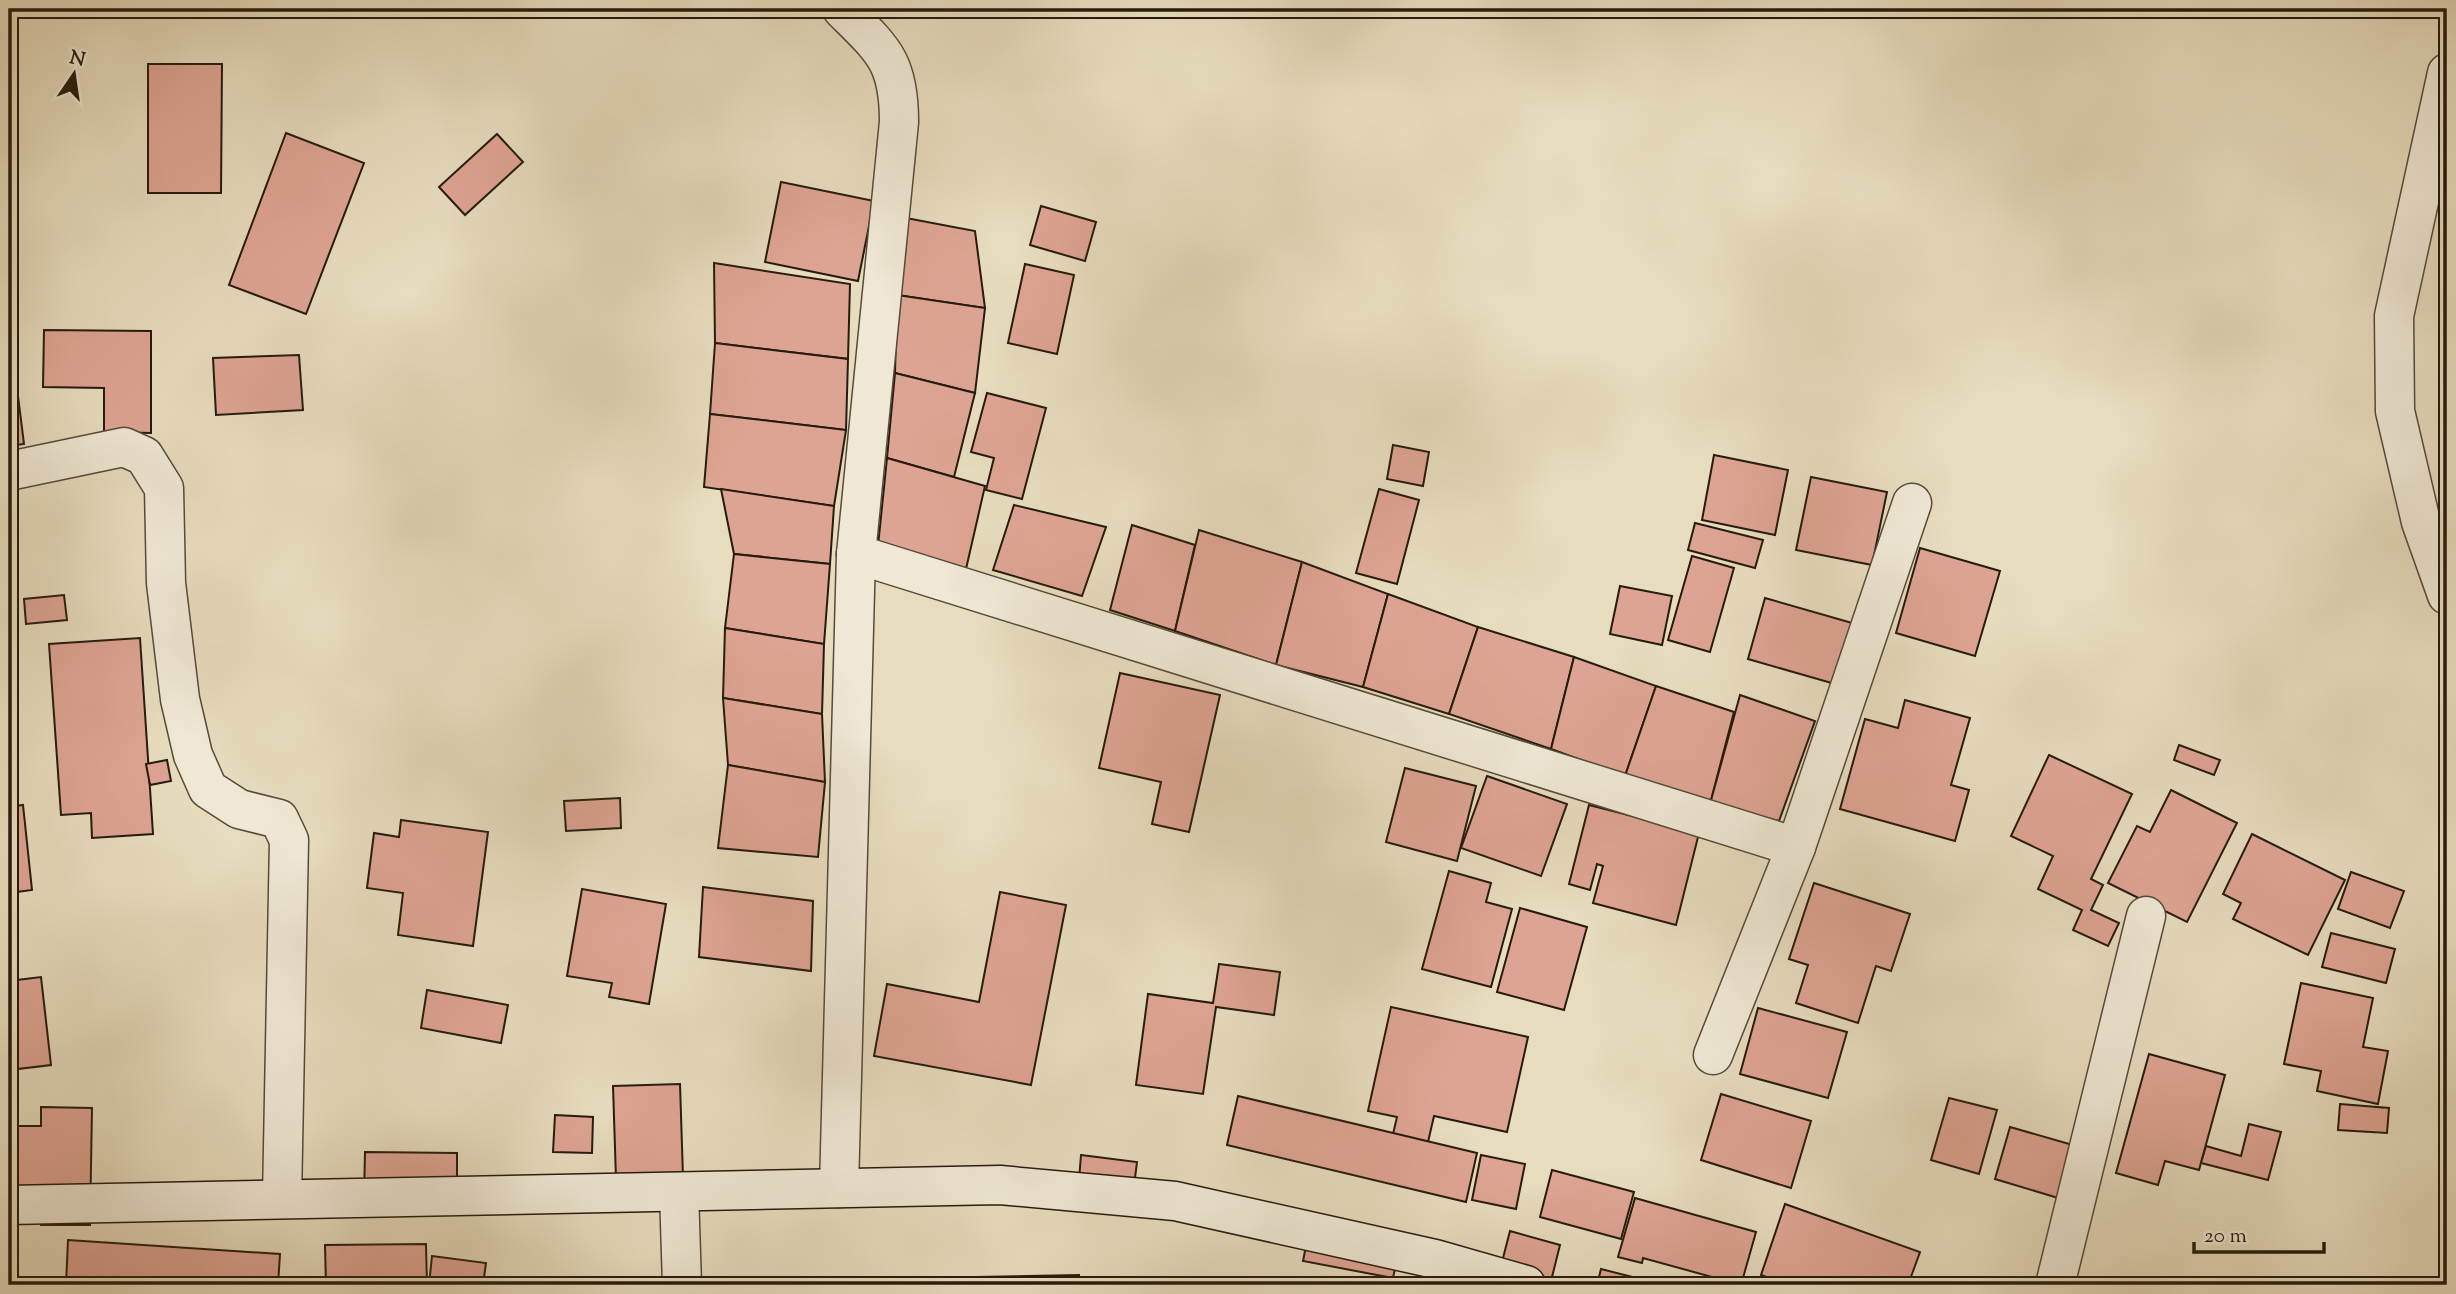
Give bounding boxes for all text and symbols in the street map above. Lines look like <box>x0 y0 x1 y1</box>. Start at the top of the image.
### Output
north arrow <box>38 38 108 108</box>
text: N <box>67 45 88 75</box>
scale bar <box>2194 1210 2323 1254</box>
text: 20 m <box>2204 1222 2247 1252</box>

